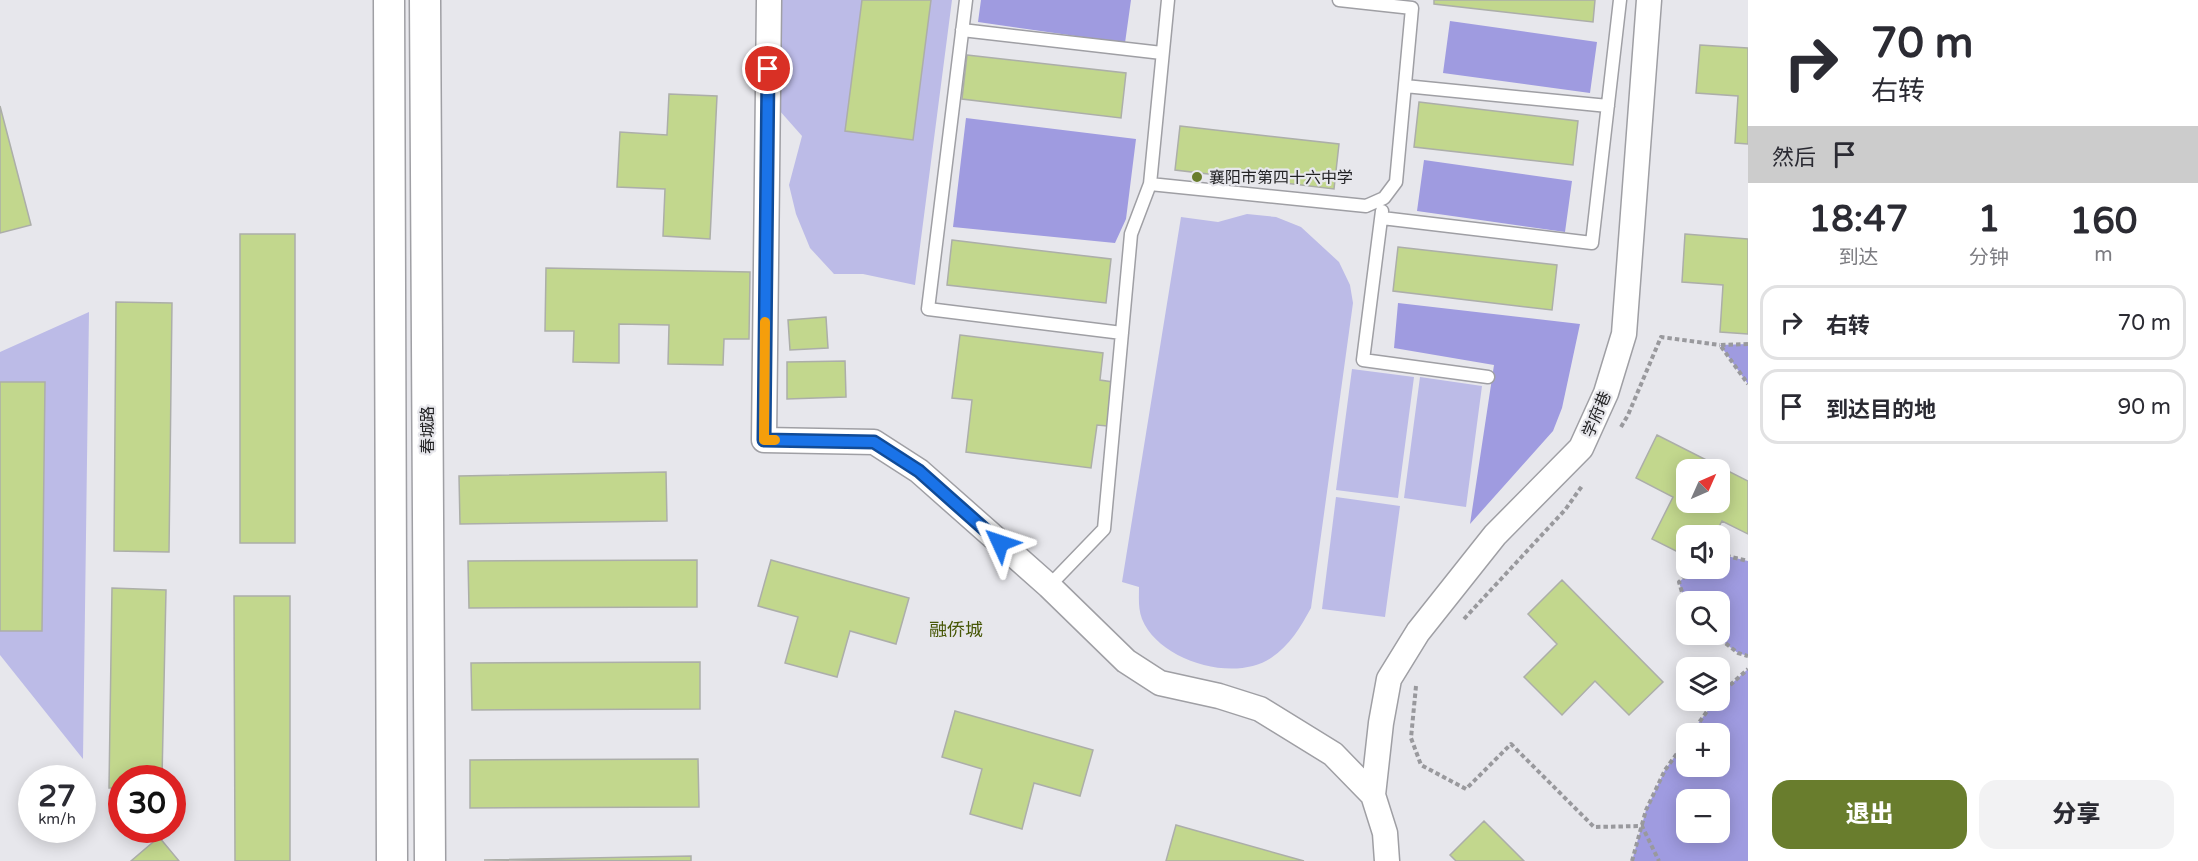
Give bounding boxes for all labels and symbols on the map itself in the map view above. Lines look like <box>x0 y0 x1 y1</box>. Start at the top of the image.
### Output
pin <box>742 43 793 94</box>
place label: 襄阳市第四十六中学 <box>1209 168 1353 188</box>
marker: 襄阳市第四十六中学 <box>1190 170 1204 184</box>
street label: 学府巷 <box>1578 388 1616 440</box>
street label: 春城路 <box>418 406 438 454</box>
north arrow <box>1676 459 1730 513</box>
position arrow <box>968 511 1032 575</box>
district label: 融侨城 <box>929 619 983 641</box>
speed limit sign: 30 <box>108 765 186 843</box>

